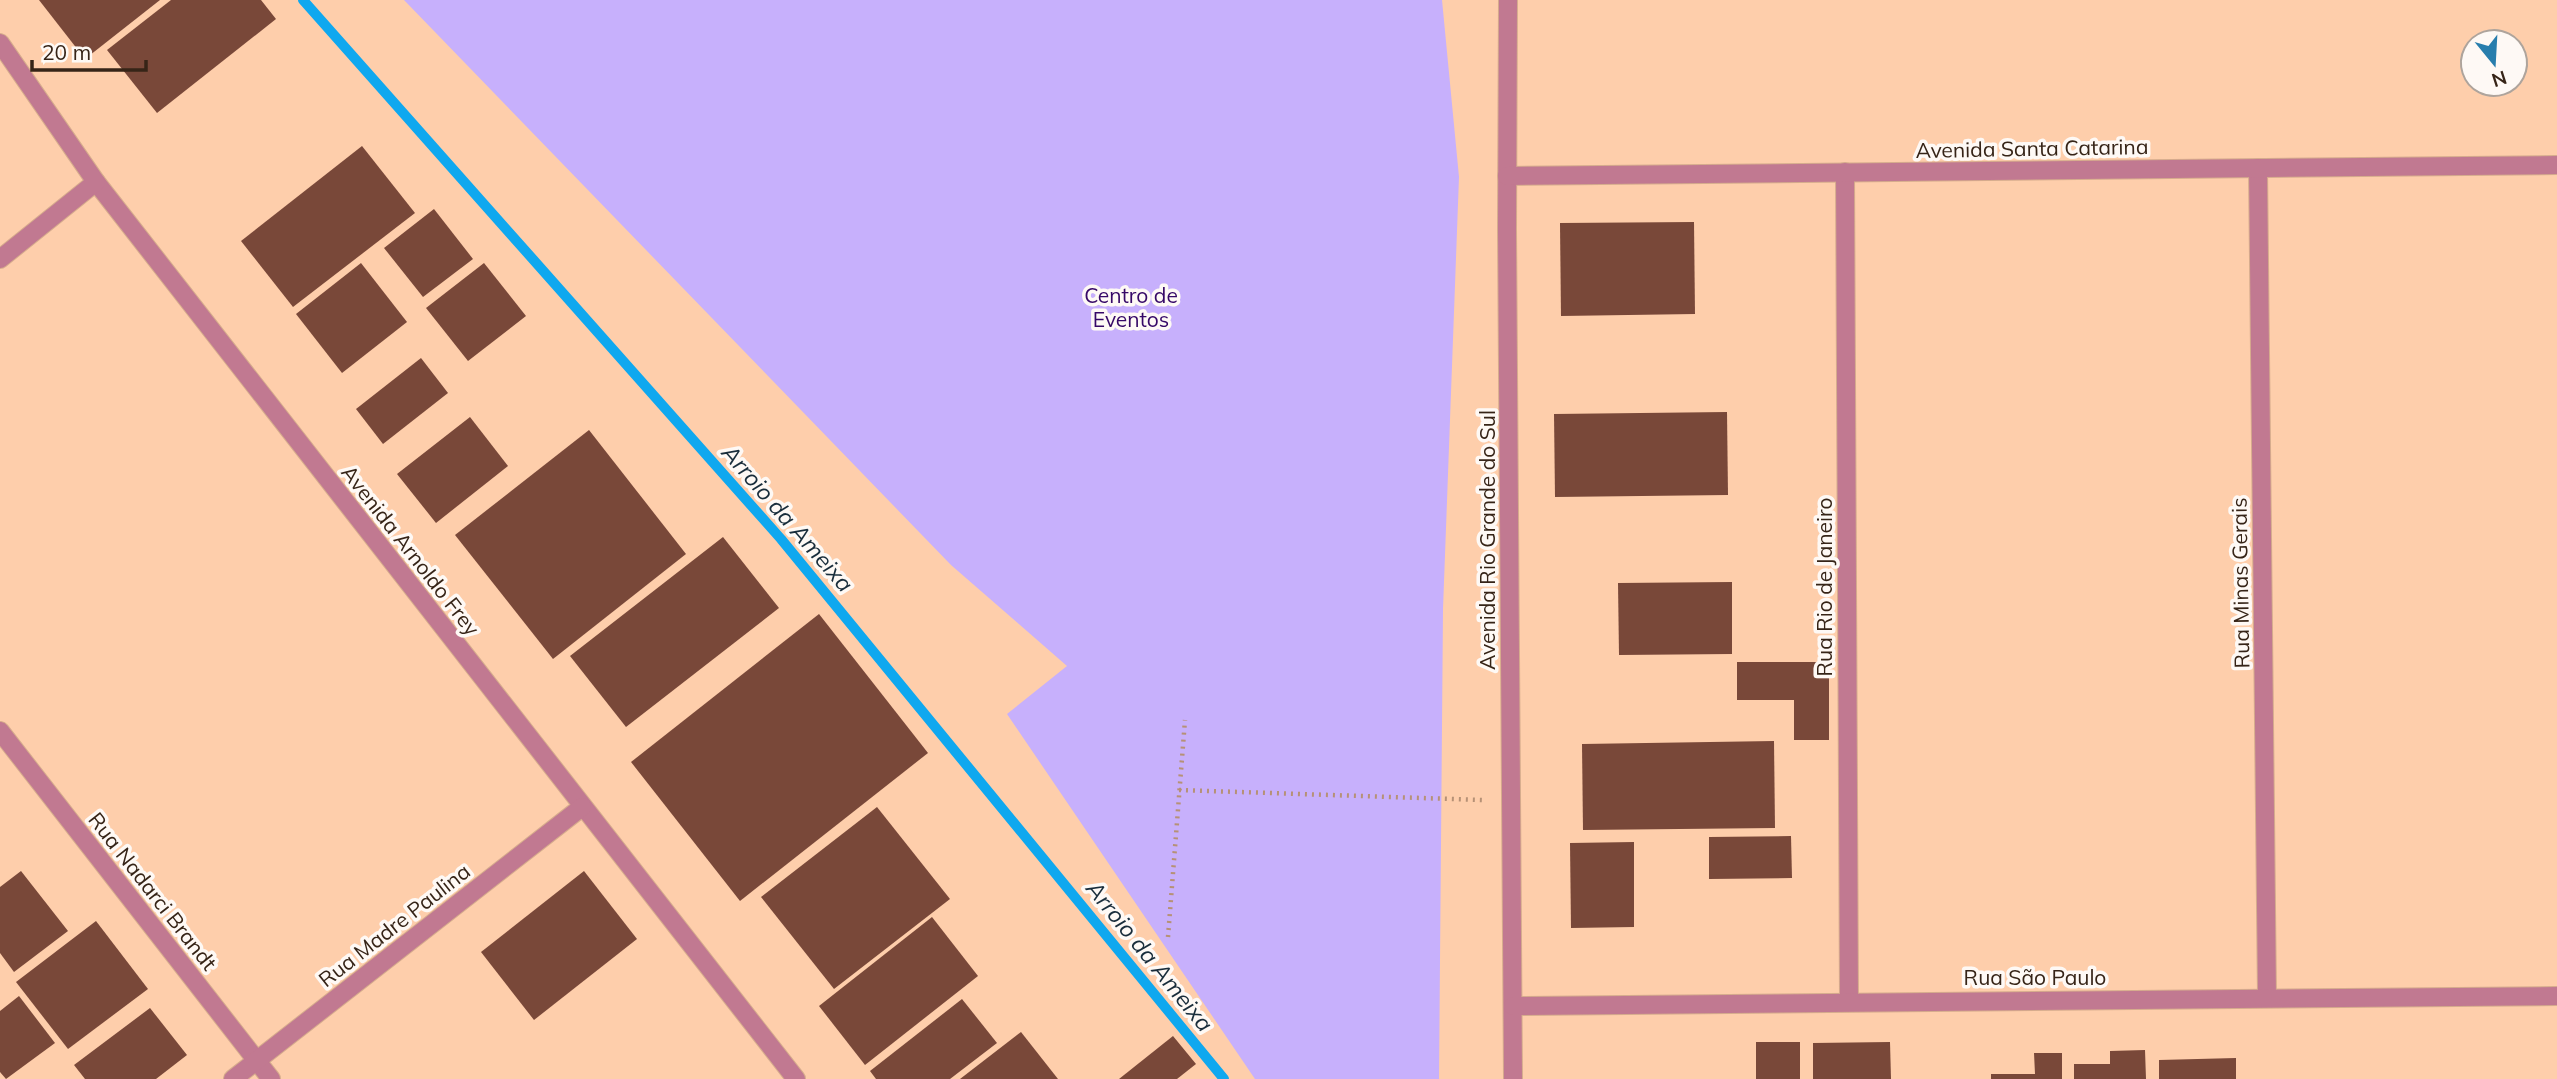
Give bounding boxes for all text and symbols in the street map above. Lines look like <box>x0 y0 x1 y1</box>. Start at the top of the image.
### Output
scale bar <box>32 28 145 72</box>
north arrow <box>2459 28 2529 98</box>
text: 20 m <box>42 39 91 65</box>
text: N <box>2489 66 2510 93</box>
street label: Avenida Santa Catarina <box>1915 133 2149 163</box>
park label: Centro de Eventos <box>1084 282 1178 332</box>
street label: Avenida Rio Grande do Sul <box>1474 410 1500 670</box>
water label: Arroio da Ameixa <box>715 438 860 598</box>
street label: Avenida Arnoldo Frey <box>336 460 486 640</box>
street label: Rua Minas Gerais <box>2226 497 2254 669</box>
street label: Rua Rio de Janeiro <box>1811 498 1837 676</box>
street label: Rua Nadarci Brandt <box>83 807 223 975</box>
street label: Rua Madre Paulina <box>313 858 475 992</box>
water label: Arroio da Ameixa <box>1080 874 1220 1038</box>
street label: Rua São Paulo <box>1964 964 2106 990</box>

